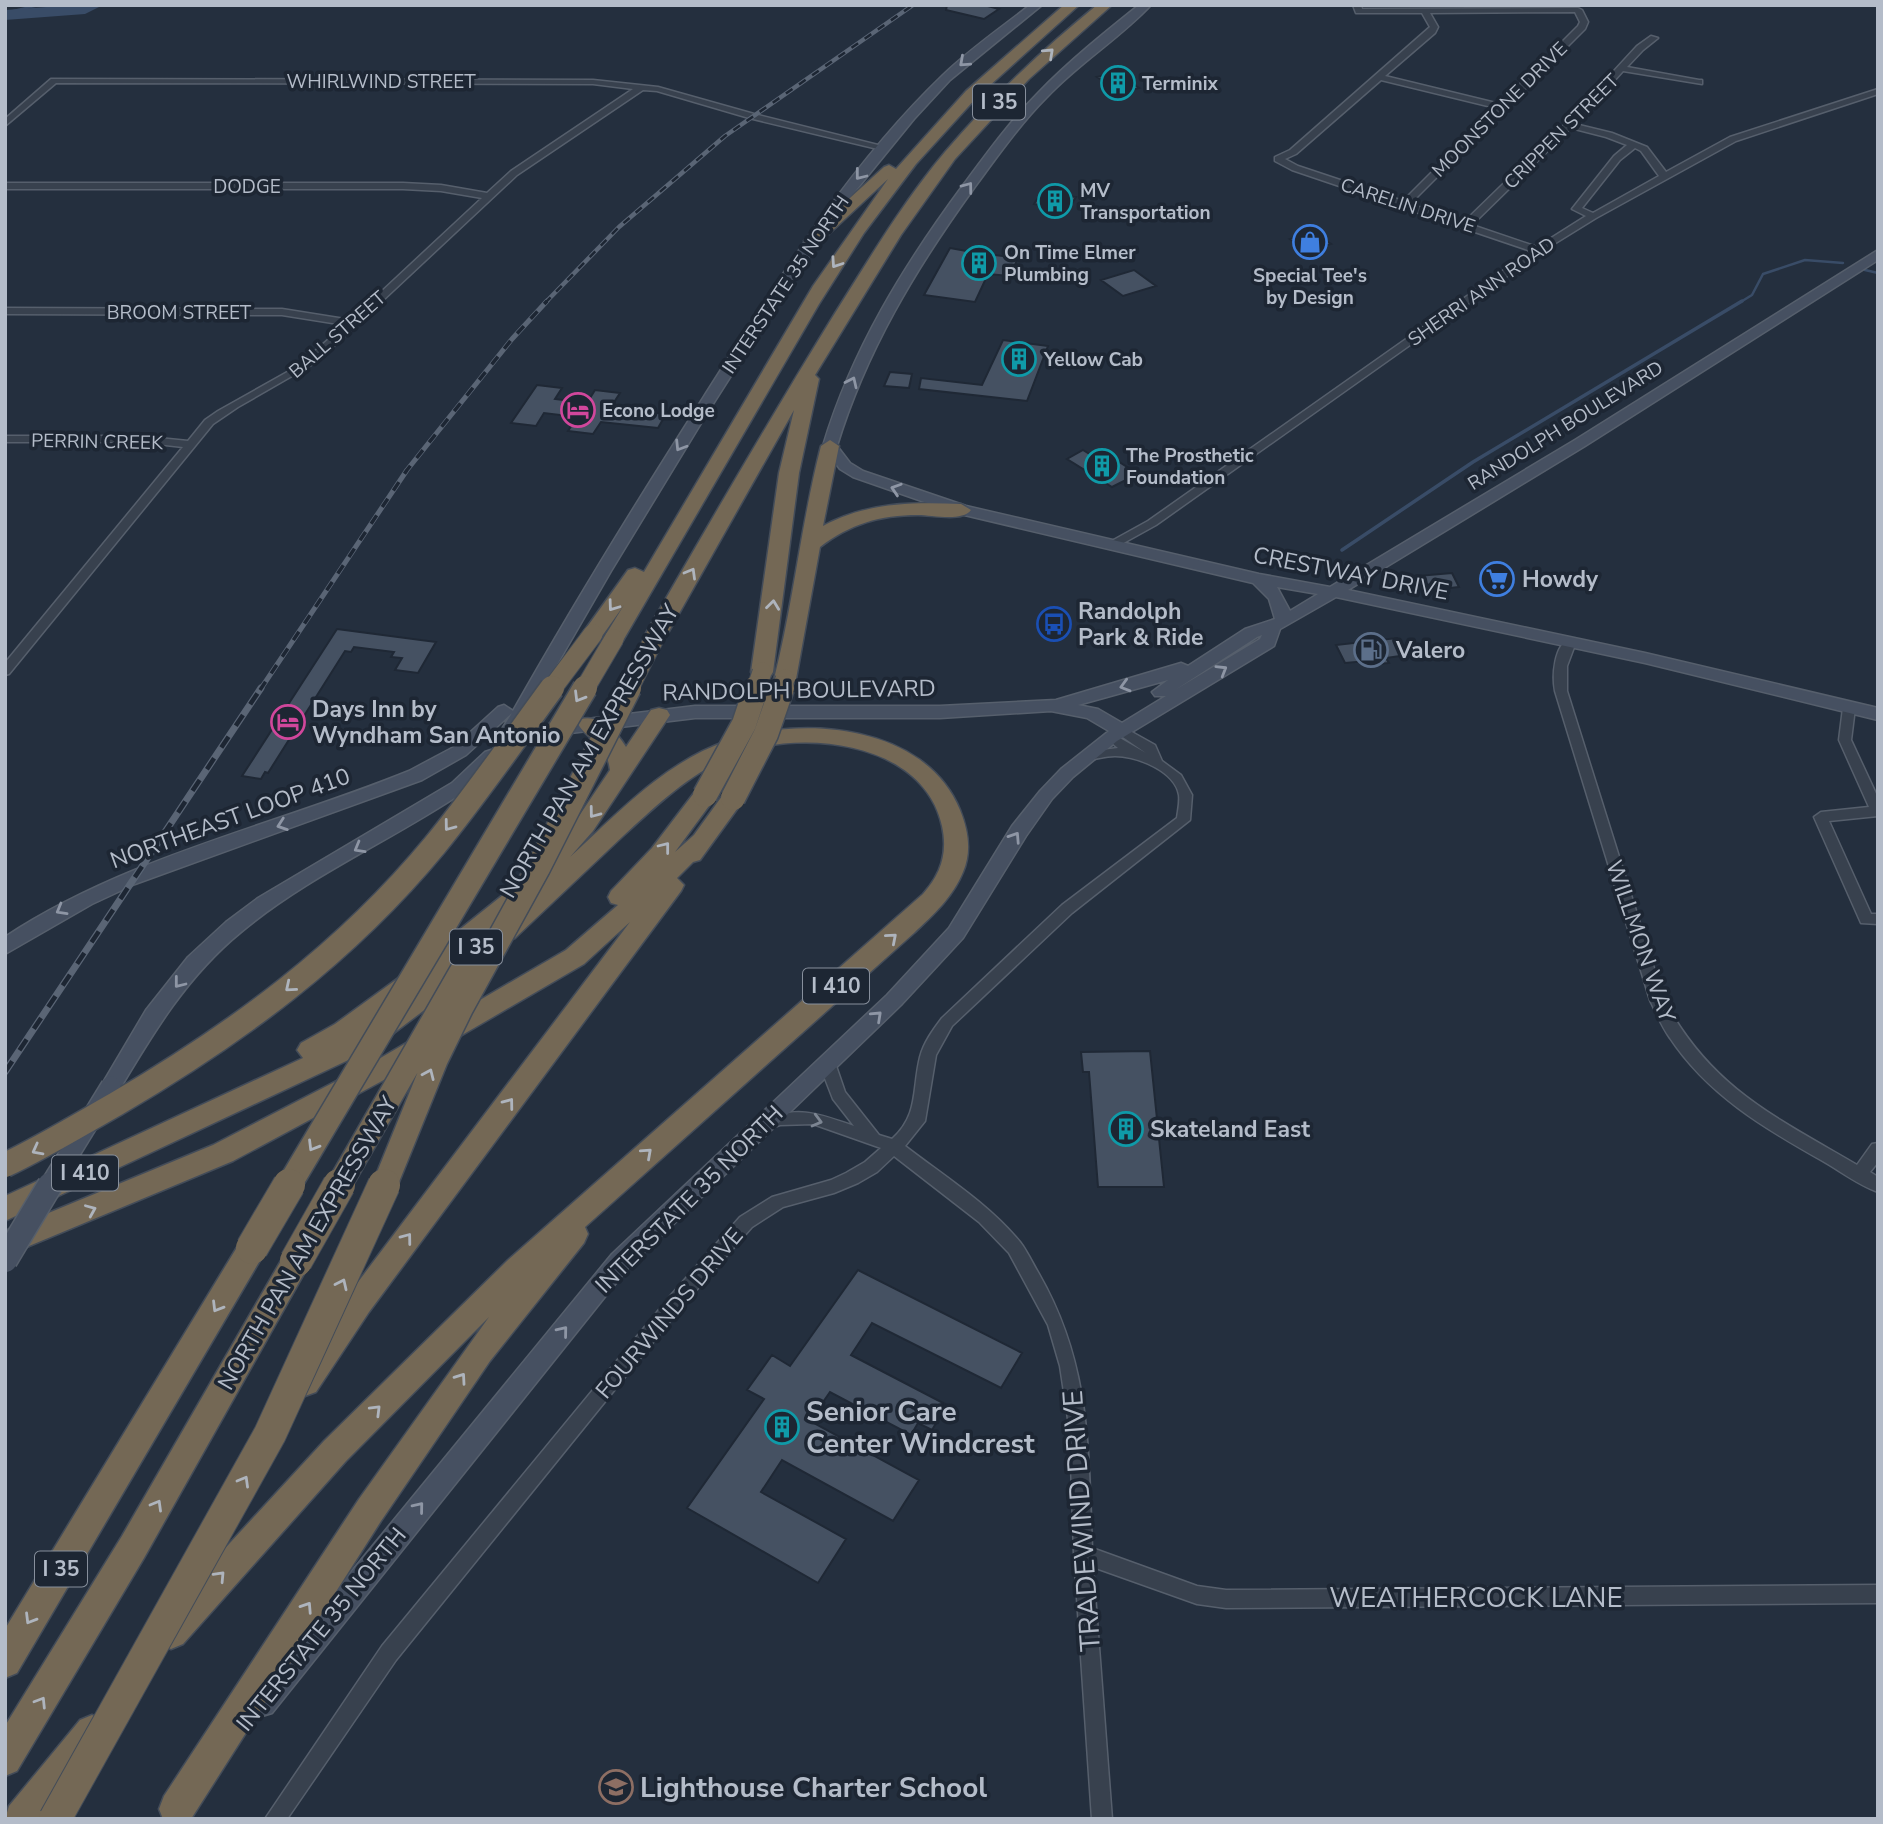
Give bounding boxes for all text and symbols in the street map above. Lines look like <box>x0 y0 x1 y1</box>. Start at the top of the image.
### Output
street label: MOONSTONE DRIVE <box>1426 36 1573 183</box>
one-way arrow <box>1041 49 1054 62</box>
one-way arrow <box>959 54 972 67</box>
building icon: Terminix <box>1099 64 1137 102</box>
street label: CRIPPEN STREET <box>1498 68 1626 195</box>
street label: WHIRLWIND STREET <box>286 69 476 95</box>
place label: Terminix <box>1142 71 1219 97</box>
road number: I 35 <box>973 84 1025 119</box>
one-way arrow <box>856 168 869 180</box>
street label: CARELIN DRIVE <box>1337 172 1478 240</box>
street label: DODGE <box>213 174 281 200</box>
place label: MV Transportation <box>1080 178 1211 226</box>
one-way arrow <box>960 182 973 194</box>
building icon: MV Transportation <box>1036 182 1074 220</box>
street label: INTERSTATE 35 NORTH <box>716 190 855 379</box>
shop icon: Special Tee's by Design <box>1291 223 1329 261</box>
street label: SHERRI ANN ROAD <box>1403 231 1560 352</box>
place label: On Time Elmer Plumbing <box>1004 240 1136 288</box>
building icon: On Time Elmer Plumbing <box>960 244 998 282</box>
one-way arrow <box>832 255 844 268</box>
place label: Special Tee's by Design <box>1253 263 1367 311</box>
street label: BALL STREET <box>283 285 392 384</box>
street label: BROOM STREET <box>107 300 252 326</box>
building icon: Yellow Cab <box>1000 340 1038 378</box>
place label: Yellow Cab <box>1043 347 1143 373</box>
street label: RANDOLPH BOULEVARD <box>1463 355 1668 497</box>
one-way arrow <box>844 377 858 389</box>
hotel icon: Econo Lodge <box>559 391 597 429</box>
place label: Econo Lodge <box>602 398 715 424</box>
street label: PERRIN CREEK <box>31 428 164 456</box>
one-way arrow <box>676 438 689 451</box>
place label: The Prosthetic Foundation <box>1126 443 1254 491</box>
building icon: The Prosthetic Foundation <box>1083 447 1121 485</box>
one-way arrow <box>890 483 902 497</box>
street label: CRESTWAY DRIVE <box>1251 539 1451 608</box>
supermarket icon: Howdy <box>1478 560 1516 598</box>
place label: Howdy <box>1522 564 1599 595</box>
one-way arrow <box>682 568 695 581</box>
place label: Randolph Park & Ride <box>1078 596 1203 653</box>
one-way arrow <box>608 598 621 611</box>
street label: NORTH PAN AM EXPRESSWAY <box>492 599 687 904</box>
one-way arrow <box>765 599 780 611</box>
bus stop icon: Randolph Park & Ride <box>1035 605 1073 643</box>
fuel station icon: Valero <box>1352 631 1390 669</box>
place label: Valero <box>1395 635 1465 666</box>
one-way arrow <box>1214 665 1227 678</box>
street label: RANDOLPH BOULEVARD <box>662 673 936 708</box>
one-way arrow <box>1119 678 1131 693</box>
one-way arrow <box>574 690 587 703</box>
place label: Days Inn by Wyndham San Antonio <box>312 694 561 751</box>
hotel icon: Days Inn by Wyndham San Antonio <box>269 703 307 741</box>
street label: NORTHEAST LOOP 410 <box>106 761 354 876</box>
one-way arrow <box>590 805 602 818</box>
one-way arrow <box>276 817 288 831</box>
one-way arrow <box>445 818 457 831</box>
one-way arrow <box>1007 832 1020 845</box>
one-way arrow <box>354 840 367 853</box>
one-way arrow <box>657 842 670 854</box>
street label: WILLMON WAY <box>1598 856 1683 1027</box>
one-way arrow <box>56 902 69 915</box>
road number: I 35 <box>450 930 502 964</box>
one-way arrow <box>884 934 897 946</box>
road number: I 410 <box>803 968 869 1004</box>
one-way arrow <box>174 975 187 988</box>
one-way arrow <box>285 979 298 992</box>
one-way arrow <box>869 1012 882 1025</box>
one-way arrow <box>421 1069 435 1081</box>
street label: NORTH PAN AM EXPRESSWAY <box>210 1091 405 1396</box>
one-way arrow <box>501 1098 513 1111</box>
street label: INTERSTATE 35 NORTH <box>589 1099 790 1300</box>
building icon: Skateland East <box>1107 1110 1145 1148</box>
one-way arrow <box>811 1113 823 1127</box>
place label: Skateland East <box>1150 1114 1310 1145</box>
one-way arrow <box>308 1138 321 1151</box>
one-way arrow <box>32 1141 44 1155</box>
one-way arrow <box>639 1148 652 1161</box>
road number: I 410 <box>52 1156 118 1190</box>
one-way arrow <box>85 1205 97 1219</box>
street label: FOURWINDS DRIVE <box>589 1221 750 1406</box>
one-way arrow <box>399 1233 412 1245</box>
one-way arrow <box>334 1279 348 1291</box>
one-way arrow <box>212 1299 225 1312</box>
one-way arrow <box>555 1327 567 1340</box>
one-way arrow <box>453 1373 465 1386</box>
street label: TRADEWIND DRIVE <box>1054 1389 1110 1653</box>
place label: Senior Care Center Windcrest <box>806 1393 1035 1463</box>
one-way arrow <box>368 1406 381 1419</box>
building icon: Senior Care Center Windcrest <box>763 1408 801 1446</box>
one-way arrow <box>236 1476 249 1489</box>
one-way arrow <box>149 1500 162 1513</box>
one-way arrow <box>411 1503 423 1516</box>
street label: INTERSTATE 35 NORTH <box>229 1521 413 1738</box>
road number: I 35 <box>35 1552 87 1586</box>
one-way arrow <box>211 1571 224 1584</box>
street label: WEATHERCOCK LANE <box>1329 1579 1623 1617</box>
one-way arrow <box>299 1602 312 1615</box>
one-way arrow <box>26 1612 39 1625</box>
one-way arrow <box>33 1696 46 1709</box>
school or university icon: Lighthouse Charter School <box>597 1768 635 1806</box>
place label: Lighthouse Charter School <box>640 1769 987 1807</box>

